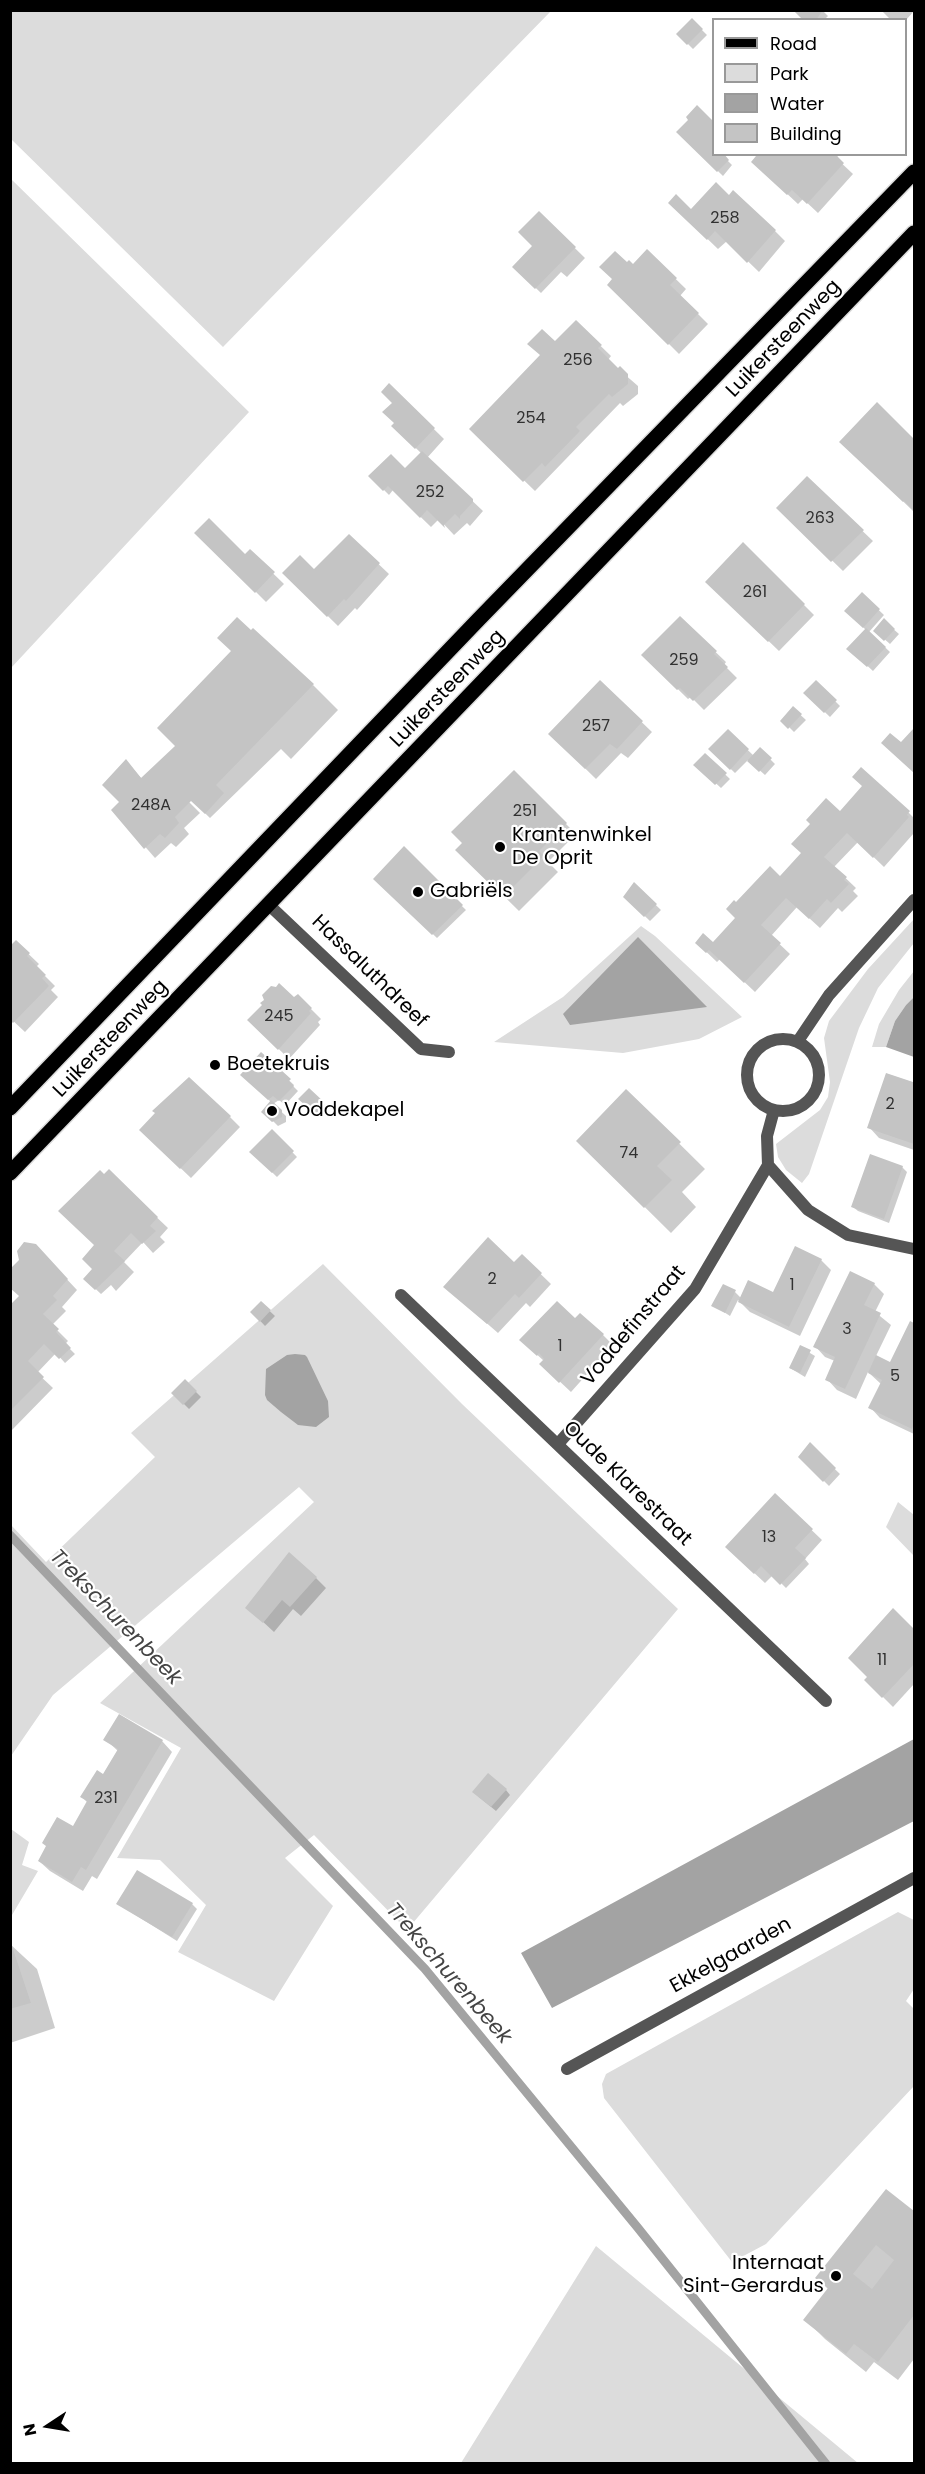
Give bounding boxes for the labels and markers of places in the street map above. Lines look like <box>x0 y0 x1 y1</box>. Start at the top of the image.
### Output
place label: Krantenwinkel De Oprit <box>512 824 652 871</box>
marker: Krantenwinkel De Oprit <box>493 840 507 854</box>
place label: Gabriëls <box>430 880 513 904</box>
marker: Gabriëls <box>411 885 425 899</box>
place label: Boetekruis <box>227 1053 330 1077</box>
marker: Boetekruis <box>208 1058 222 1072</box>
place label: Voddekapel <box>284 1099 404 1123</box>
marker: Voddekapel <box>265 1104 279 1118</box>
place label: Internaat Sint-Gerardus <box>683 2252 824 2299</box>
marker: Internaat Sint-Gerardus <box>829 2269 843 2283</box>

